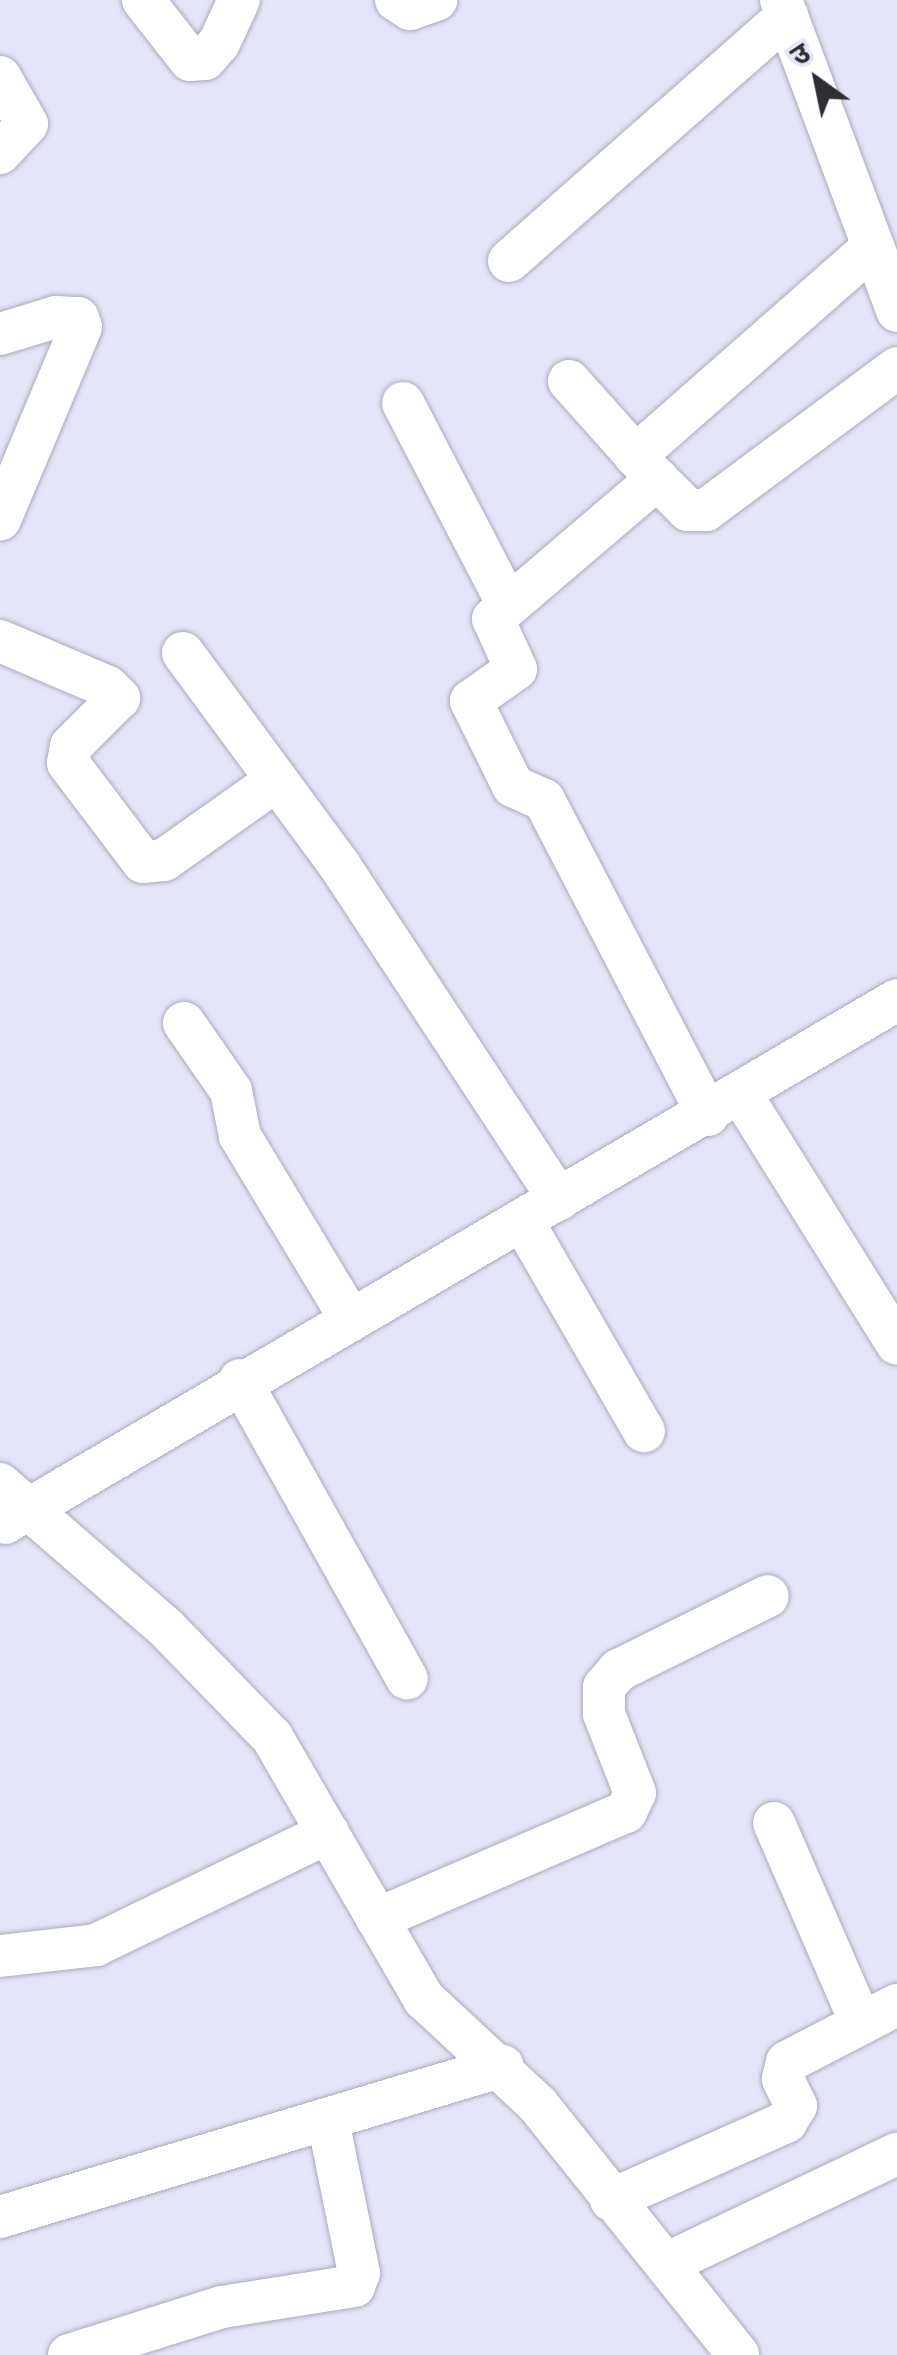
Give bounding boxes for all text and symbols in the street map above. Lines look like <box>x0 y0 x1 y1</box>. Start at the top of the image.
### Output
north arrow <box>767 30 867 130</box>
text: उ <box>785 36 816 73</box>

